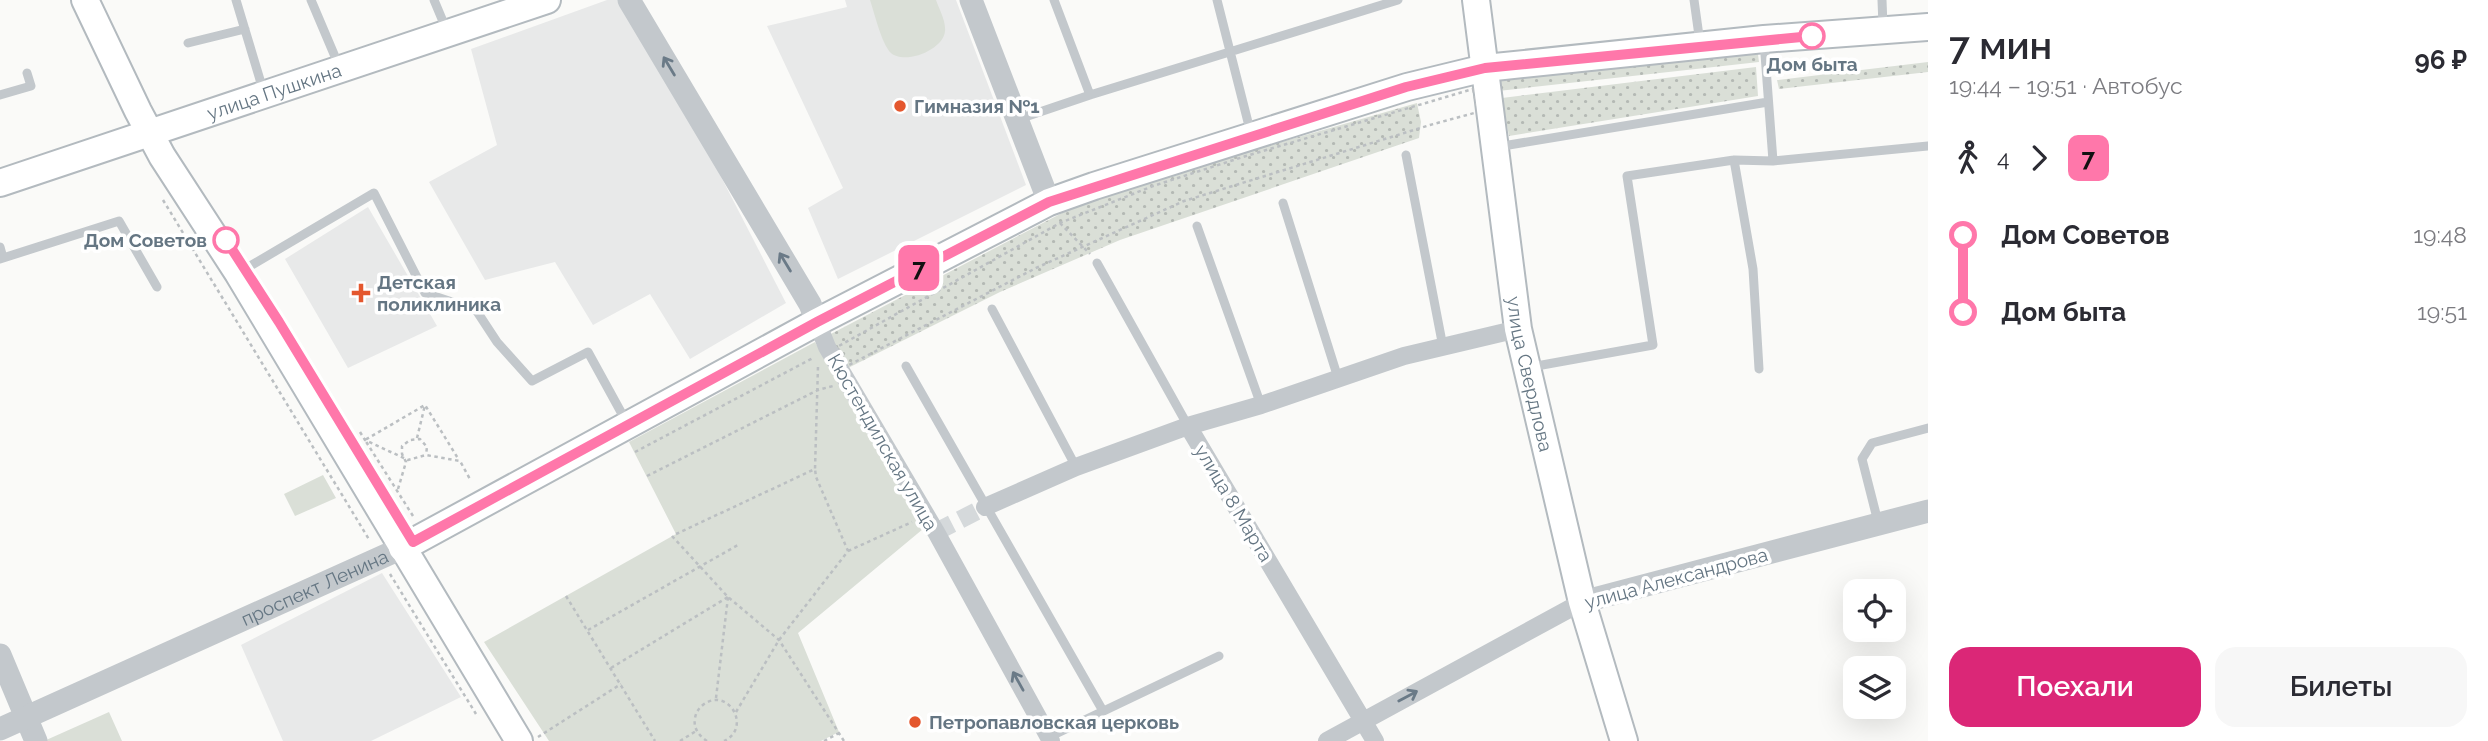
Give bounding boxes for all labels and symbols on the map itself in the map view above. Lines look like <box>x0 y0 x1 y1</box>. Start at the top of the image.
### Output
marker: Дом быта <box>1799 23 1825 49</box>
place label: Дом быта <box>1766 53 1858 75</box>
one-way arrow <box>661 57 675 77</box>
street label: улица Пушкина <box>204 59 344 124</box>
place label: Гимназия №1 <box>914 95 1040 117</box>
marker: Гимназия №1 <box>892 98 908 114</box>
marker: Дом Советов <box>213 227 239 253</box>
place label: Дом Советов <box>84 229 207 251</box>
line badge: 7 <box>896 245 942 291</box>
one-way arrow <box>778 252 792 272</box>
place label: Детская поликлиника <box>377 271 501 315</box>
marker: Детская поликлиника <box>351 283 371 303</box>
street label: улица Свердлова <box>1503 295 1557 454</box>
street label: Кюстендилская улица <box>823 350 943 534</box>
street label: улица 8 Марта <box>1190 440 1278 566</box>
street label: улица Александрова <box>1582 543 1770 613</box>
street label: проспект Ленина <box>238 545 392 630</box>
one-way arrow <box>1011 672 1025 692</box>
one-way arrow <box>1397 689 1418 702</box>
place label: Петропавловская церковь <box>929 711 1179 733</box>
marker: Петропавловская церковь <box>907 714 923 730</box>

